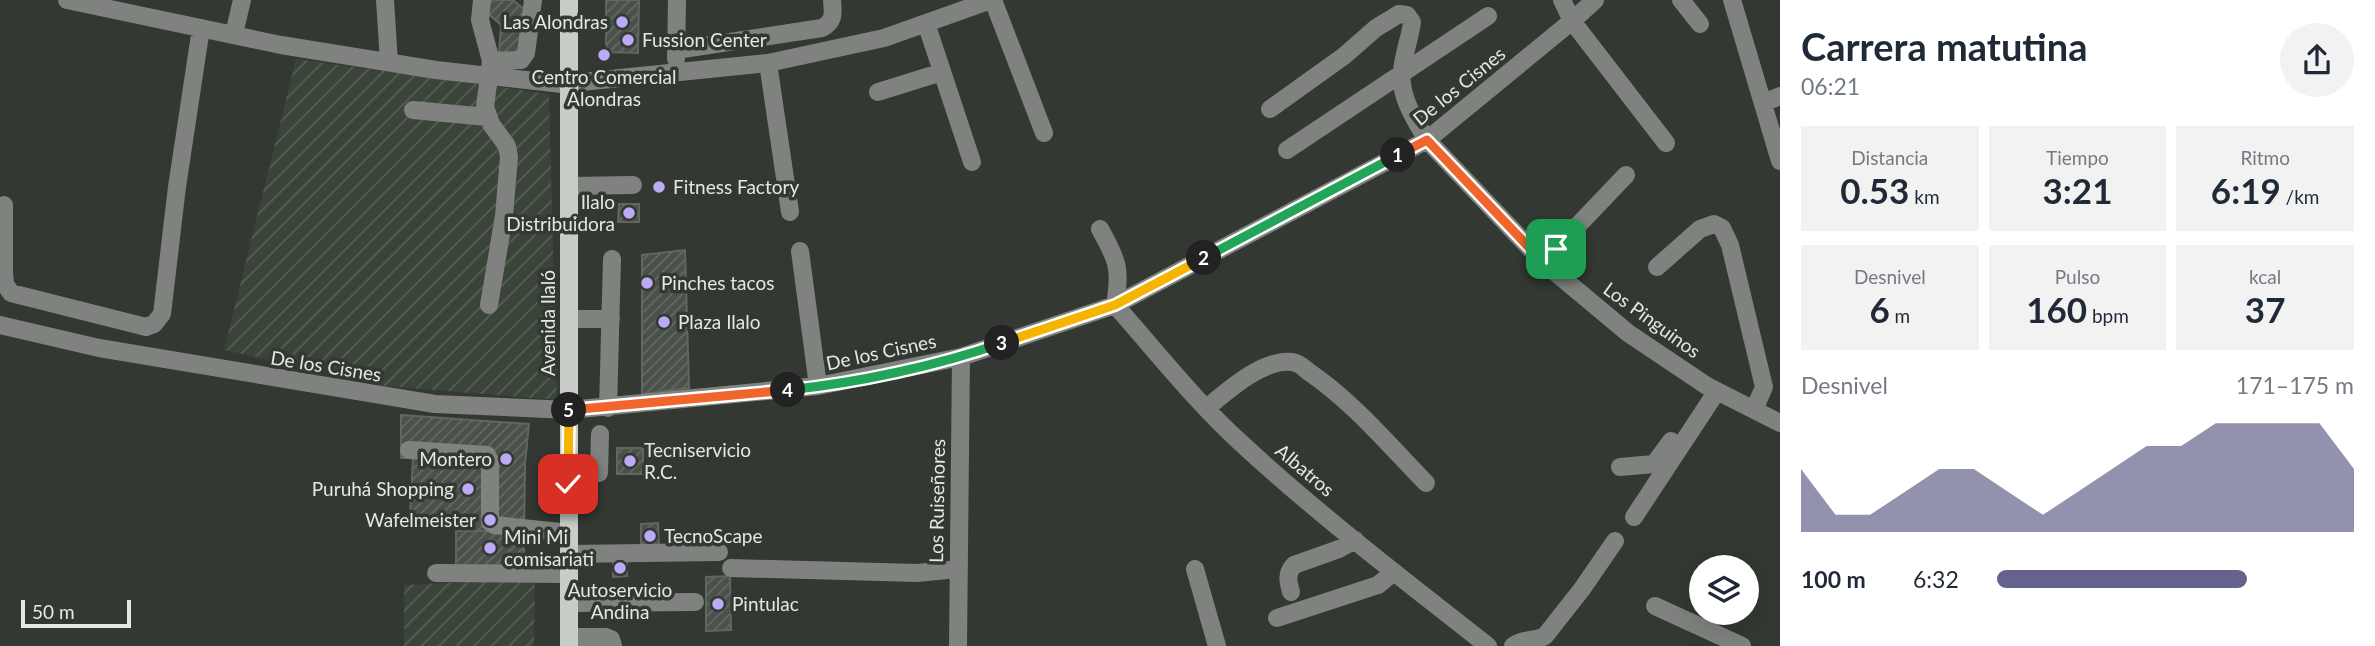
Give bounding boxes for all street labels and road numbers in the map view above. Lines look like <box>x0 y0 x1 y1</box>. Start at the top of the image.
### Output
street label: De los Cisnes <box>1408 41 1509 130</box>
street label: Avenida Ilaló <box>536 270 559 376</box>
street label: Los Pinguinos <box>1599 277 1705 362</box>
street label: De los Cisnes <box>824 329 938 374</box>
street label: De los Cisnes <box>269 345 383 386</box>
street label: Albatros <box>1271 438 1339 501</box>
street label: Los Ruiseñores <box>924 439 949 563</box>

